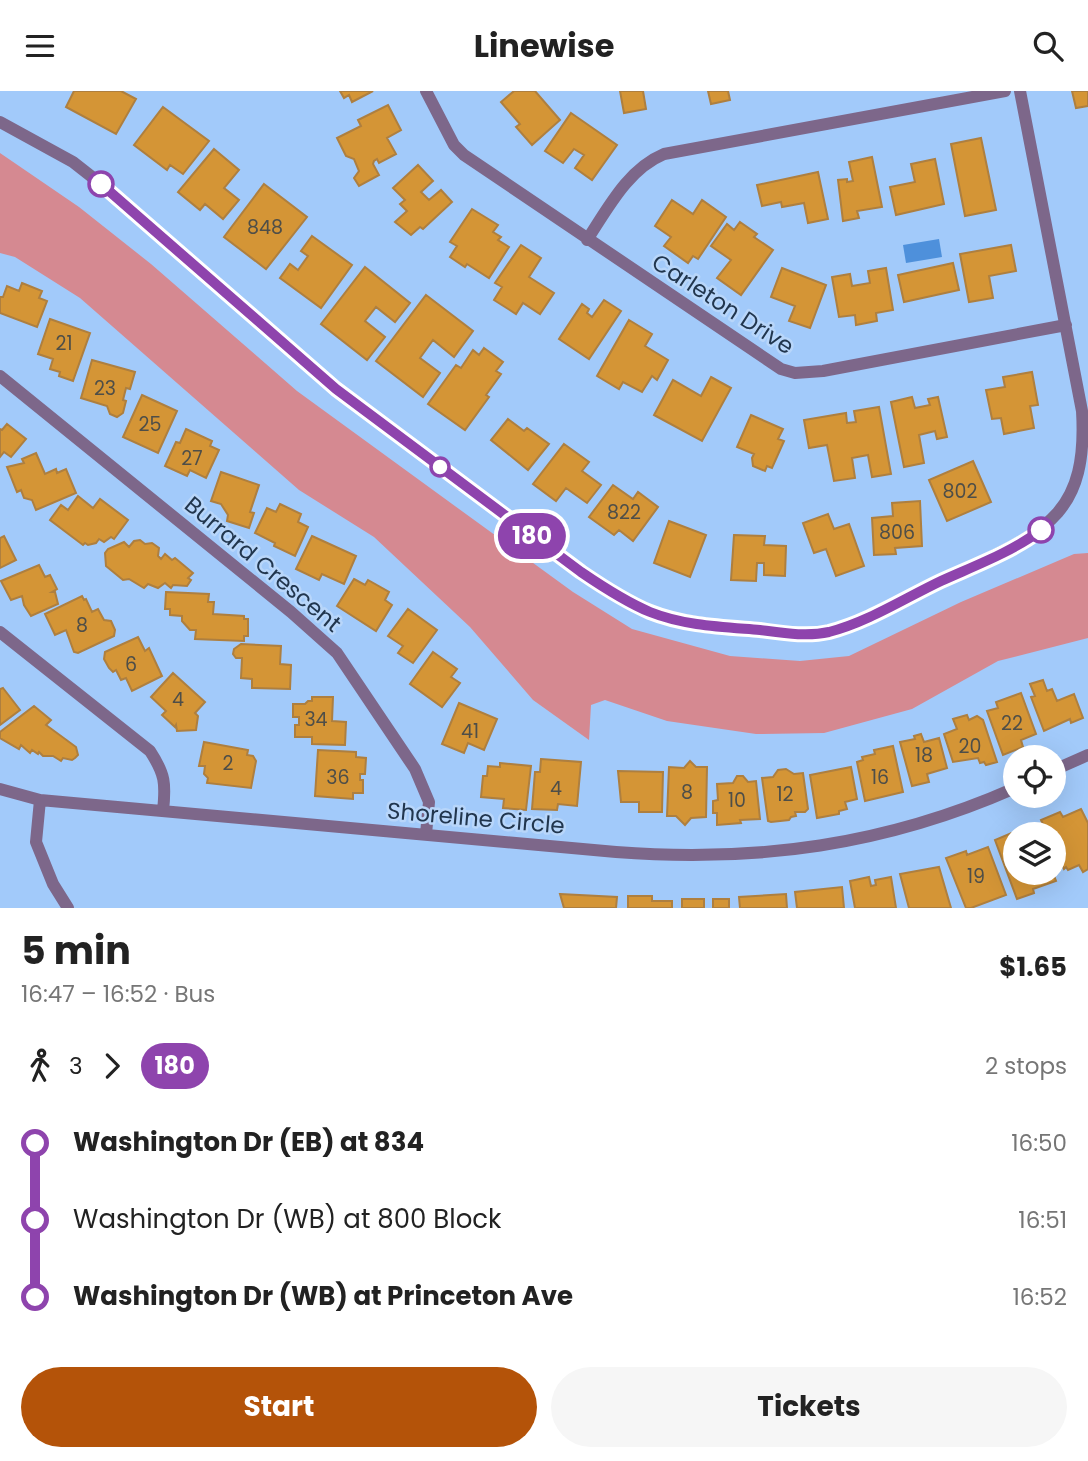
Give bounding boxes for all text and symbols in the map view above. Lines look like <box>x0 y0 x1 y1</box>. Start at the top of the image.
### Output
text: Linewise <box>474 23 614 68</box>
icon: menu <box>21 27 59 65</box>
icon: search <box>1029 27 1067 65</box>
unlabelled marker <box>88 171 114 197</box>
house number: 848 <box>247 214 283 241</box>
street label: Carleton Drive <box>646 246 800 362</box>
house number: 21 <box>55 330 73 357</box>
house number: 23 <box>94 375 116 402</box>
house number: 25 <box>139 411 161 438</box>
house number: 27 <box>181 445 203 472</box>
unlabelled marker <box>430 457 450 477</box>
house number: 802 <box>943 478 977 505</box>
street label: Burrard Crescent <box>178 489 348 639</box>
house number: 822 <box>607 499 641 526</box>
line badge: 180 <box>492 513 572 559</box>
unlabelled marker <box>1028 517 1054 543</box>
text: 180 <box>512 519 552 552</box>
house number: 806 <box>879 519 915 546</box>
house number: 8 <box>76 612 88 639</box>
house number: 6 <box>125 651 137 678</box>
house number: 4 <box>172 686 184 713</box>
house number: 34 <box>304 706 328 733</box>
house number: 22 <box>1001 710 1023 737</box>
house number: 41 <box>461 718 479 745</box>
house number: 20 <box>959 733 981 760</box>
house number: 18 <box>915 742 933 769</box>
map controls <box>1003 745 1066 885</box>
button: locate <box>1003 745 1066 808</box>
house number: 2 <box>223 750 234 777</box>
house number: 36 <box>326 764 350 791</box>
house number: 16 <box>871 764 889 791</box>
house number: 4 <box>550 775 562 802</box>
house number: 8 <box>681 779 693 806</box>
house number: 12 <box>776 781 794 808</box>
house number: 10 <box>728 787 746 814</box>
street label: Shoreline Circle <box>386 794 566 842</box>
button: layers <box>1003 822 1066 885</box>
house number: 19 <box>967 863 985 890</box>
text: 5 min <box>21 924 131 977</box>
text: $1.65 <box>999 949 1067 985</box>
text: 16:47 – 16:52 · Bus <box>21 978 215 1010</box>
icon: walk <box>21 1047 59 1085</box>
icon: forward <box>93 1047 131 1085</box>
text: 180 <box>155 1049 195 1082</box>
text: 3 <box>69 1050 83 1082</box>
text: 2 stops <box>985 1050 1067 1082</box>
text: Washington Dr (EB) at 834 <box>73 1124 424 1160</box>
text: 16:50 <box>1011 1127 1067 1159</box>
text: Washington Dr (WB) at 800 Block <box>73 1201 501 1237</box>
text: 16:51 <box>1018 1204 1067 1236</box>
text: Washington Dr (WB) at Princeton Ave <box>73 1278 573 1314</box>
text: 16:52 <box>1012 1281 1067 1313</box>
button: Start <box>21 1367 537 1447</box>
button: Tickets <box>551 1367 1067 1447</box>

